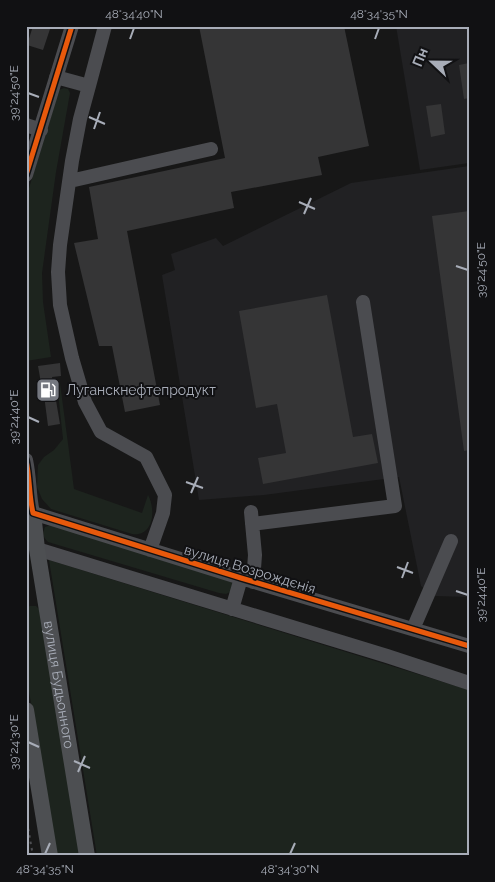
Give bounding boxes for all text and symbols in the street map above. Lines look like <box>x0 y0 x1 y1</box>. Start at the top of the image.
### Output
text: 48°34'40"N <box>105 7 163 21</box>
text: 48°34'35"N <box>350 7 408 21</box>
north arrow <box>408 38 458 88</box>
text: Пн <box>409 45 431 69</box>
text: 39°24'50"E <box>7 65 21 121</box>
text: 39°24'50"E <box>474 242 488 298</box>
fuel station icon: Луганскнефтепродукт <box>35 377 61 403</box>
place label: Луганскнефтепродукт <box>66 382 216 398</box>
text: 39°24'40"E <box>7 389 21 445</box>
street label: вулиця Возрождєнія <box>182 541 318 597</box>
text: 39°24'40"E <box>474 567 488 623</box>
street label: вулиця Будьонного <box>41 620 77 750</box>
text: 39°24'30"E <box>7 714 21 770</box>
text: 48°34'35"N <box>16 862 74 876</box>
text: 48°34'30"N <box>261 862 319 876</box>

